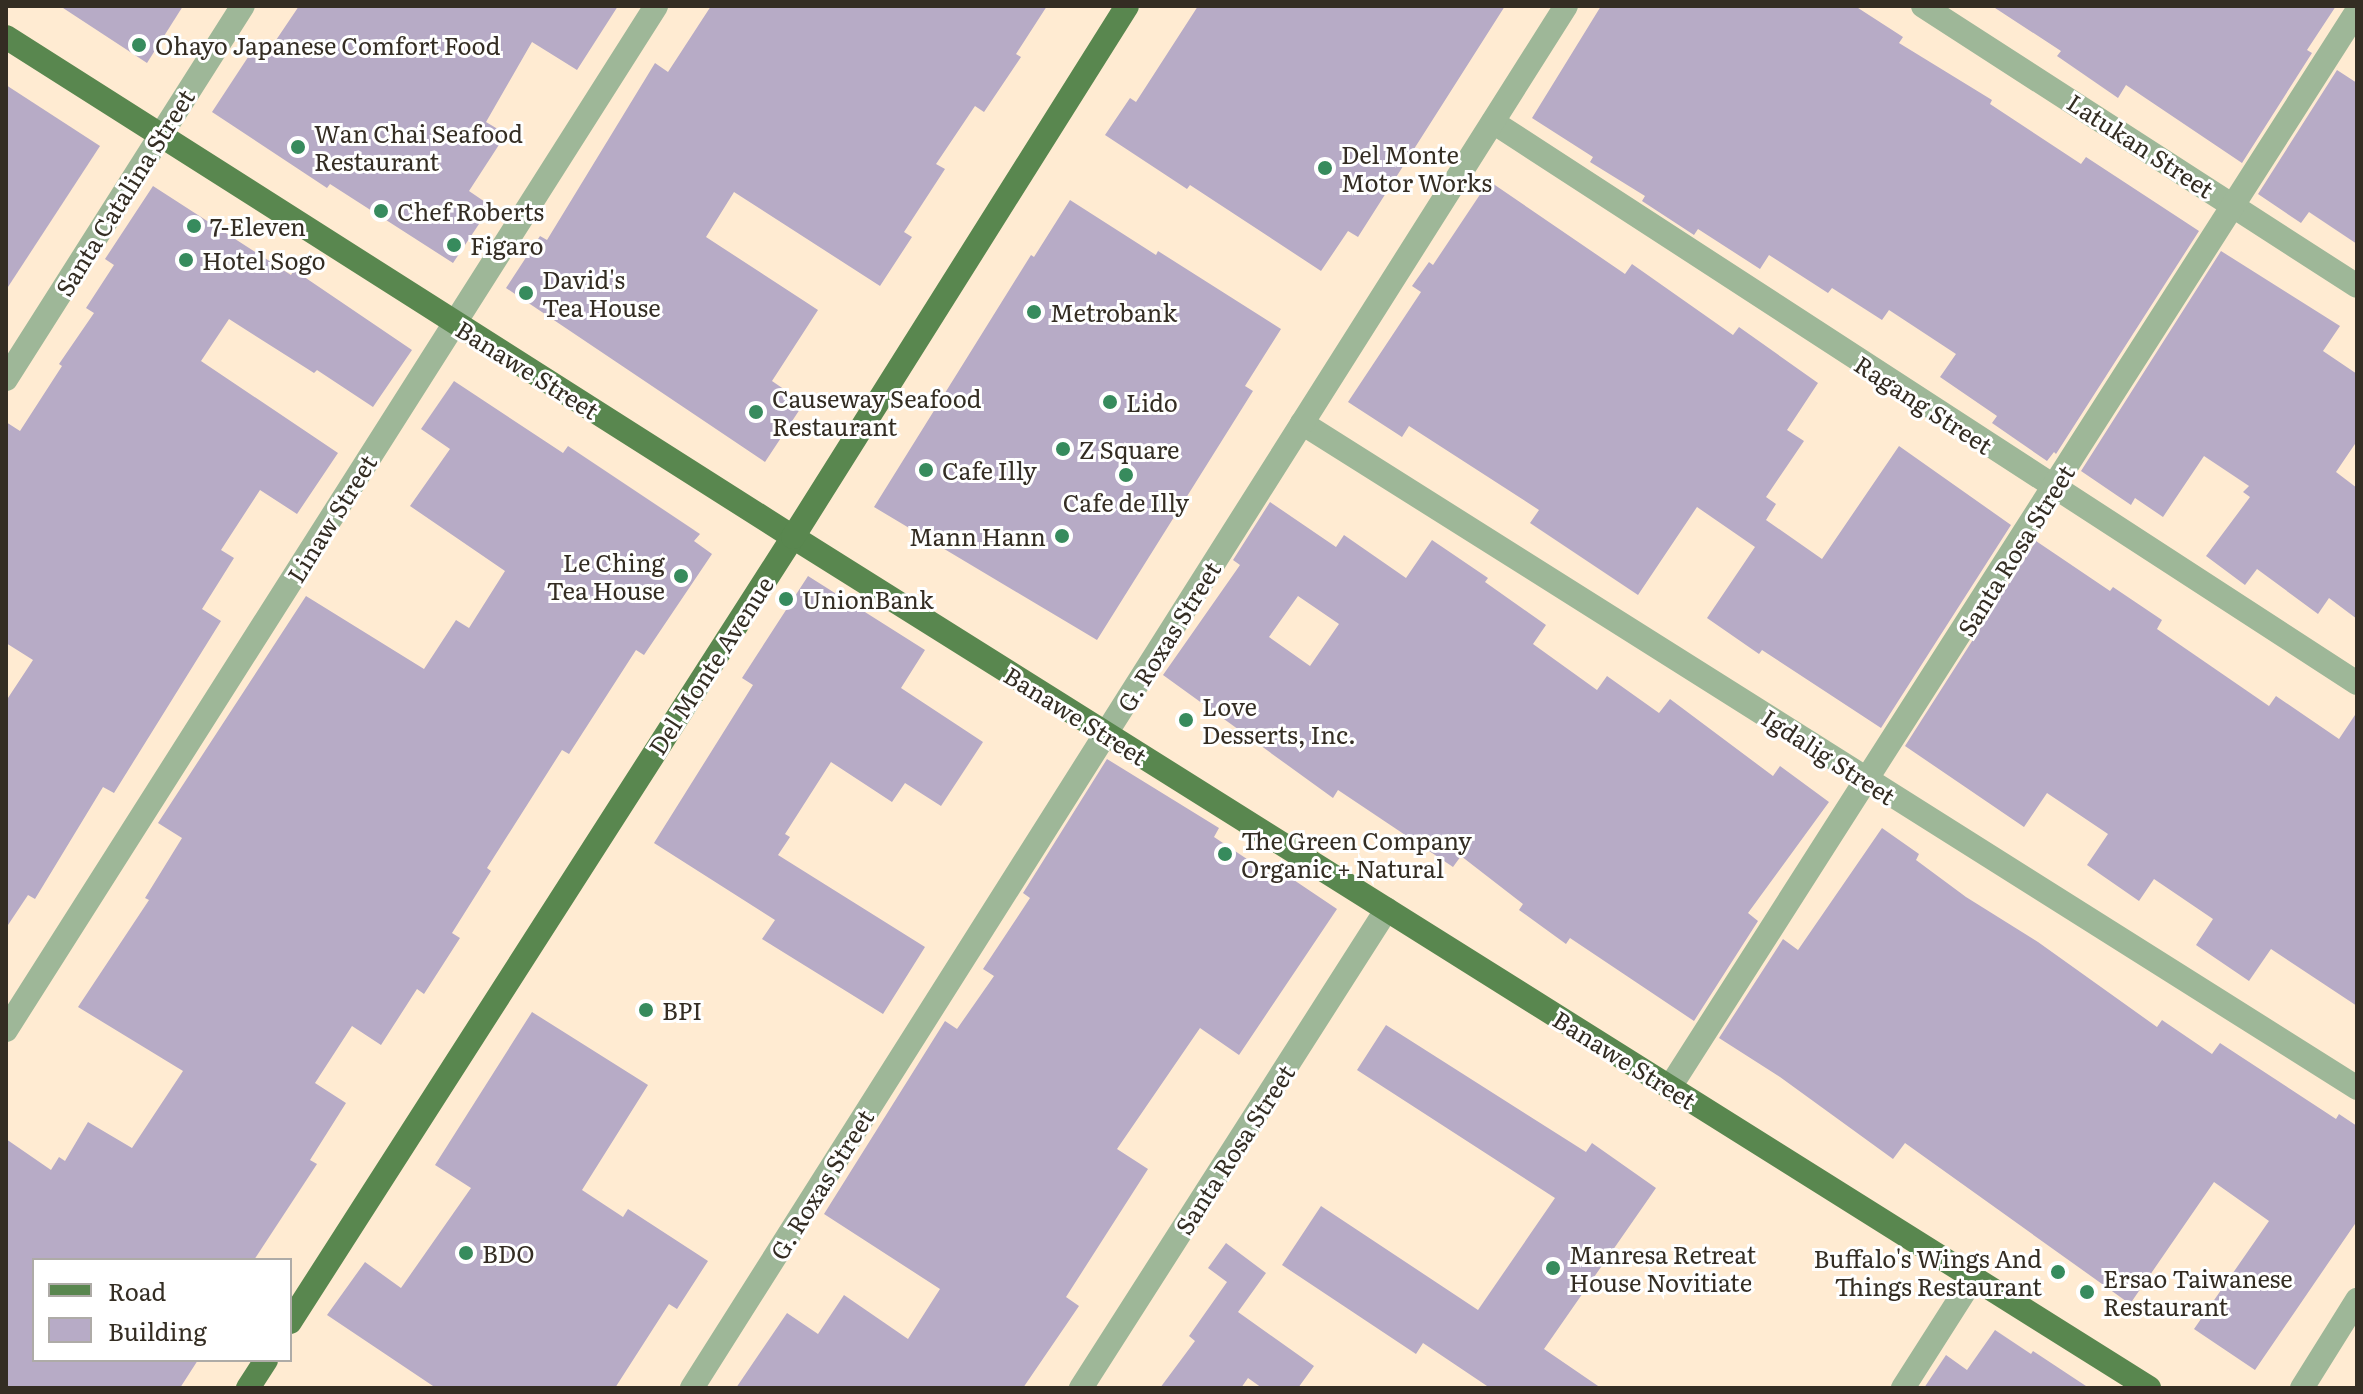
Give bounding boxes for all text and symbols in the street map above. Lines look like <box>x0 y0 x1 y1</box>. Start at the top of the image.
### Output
place label: Ohayo Japanese Comfort Food <box>155 31 500 59</box>
marker: Ohayo Japanese Comfort Food <box>130 36 148 54</box>
street label: Santa Catalina Street <box>49 83 199 301</box>
street label: Latukan Street <box>2062 87 2220 203</box>
place label: Wan Chai Seafood Restaurant <box>314 119 523 175</box>
marker: Wan Chai Seafood Restaurant <box>289 138 307 156</box>
place label: Del Monte Motor Works <box>1341 140 1492 196</box>
marker: Del Monte Motor Works <box>1316 159 1334 177</box>
place label: Chef Roberts <box>397 197 544 225</box>
marker: Chef Roberts <box>372 202 390 220</box>
place label: 7-Eleven <box>210 212 306 240</box>
marker: 7-Eleven <box>185 217 203 235</box>
place label: Figaro <box>470 231 544 259</box>
marker: Figaro <box>445 236 463 254</box>
place label: Hotel Sogo <box>202 246 326 274</box>
marker: Hotel Sogo <box>177 251 195 269</box>
place label: David's Tea House <box>542 265 661 321</box>
marker: David's Tea House <box>517 284 535 302</box>
place label: Metrobank <box>1050 298 1177 326</box>
marker: Metrobank <box>1025 303 1043 321</box>
street label: Banawe Street <box>451 314 605 424</box>
street label: Ragang Street <box>1850 349 1998 459</box>
place label: Causeway Seafood Restaurant <box>772 384 981 440</box>
place label: Lido <box>1126 388 1178 416</box>
marker: Lido <box>1101 393 1119 411</box>
marker: Causeway Seafood Restaurant <box>747 403 765 421</box>
place label: Z Square <box>1079 435 1180 463</box>
marker: Z Square <box>1054 440 1072 458</box>
street label: Linaw Street <box>280 449 382 587</box>
place label: Cafe Illy <box>942 456 1037 484</box>
street label: Santa Rosa Street <box>1951 459 2079 641</box>
marker: Cafe Illy <box>917 461 935 479</box>
marker: Cafe de Illy <box>1117 466 1135 484</box>
place label: Cafe de Illy <box>1063 488 1189 516</box>
place label: Mann Hann <box>909 522 1046 550</box>
marker: Mann Hann <box>1053 527 1071 545</box>
place label: Le Ching Tea House <box>546 548 665 604</box>
street label: G. Roxas Street <box>1110 556 1226 716</box>
marker: Le Ching Tea House <box>672 567 690 585</box>
street label: Del Monte Avenue <box>642 570 778 760</box>
place label: UnionBank <box>802 585 934 613</box>
marker: UnionBank <box>777 590 795 608</box>
street label: Banawe Street <box>999 660 1153 770</box>
place label: Love Desserts, Inc. <box>1202 692 1356 748</box>
street label: Igdalig Street <box>1757 702 1901 810</box>
marker: Love Desserts, Inc. <box>1177 711 1195 729</box>
place label: The Green Company Organic + Natural <box>1241 826 1472 882</box>
marker: The Green Company Organic + Natural <box>1216 845 1234 863</box>
place label: BPI <box>662 996 702 1024</box>
marker: BPI <box>637 1001 655 1019</box>
street label: Banawe Street <box>1548 1004 1702 1114</box>
street label: Santa Rosa Street <box>1168 1059 1300 1239</box>
street label: G. Roxas Street <box>763 1104 879 1264</box>
place label: BDO <box>482 1239 534 1267</box>
place label: Manresa Retreat House Novitiate <box>1569 1240 1756 1296</box>
marker: BDO <box>457 1244 475 1262</box>
place label: Buffalo's Wings And Things Restaurant <box>1814 1244 2042 1300</box>
legend <box>32 1258 292 1362</box>
marker: Manresa Retreat House Novitiate <box>1544 1259 1562 1277</box>
marker: Buffalo's Wings And Things Restaurant <box>2049 1263 2067 1281</box>
place label: Ersao Taiwanese Restaurant <box>2103 1264 2293 1320</box>
text: Road <box>108 1273 166 1308</box>
marker: Ersao Taiwanese Restaurant <box>2078 1283 2096 1301</box>
text: Building <box>108 1313 207 1348</box>

